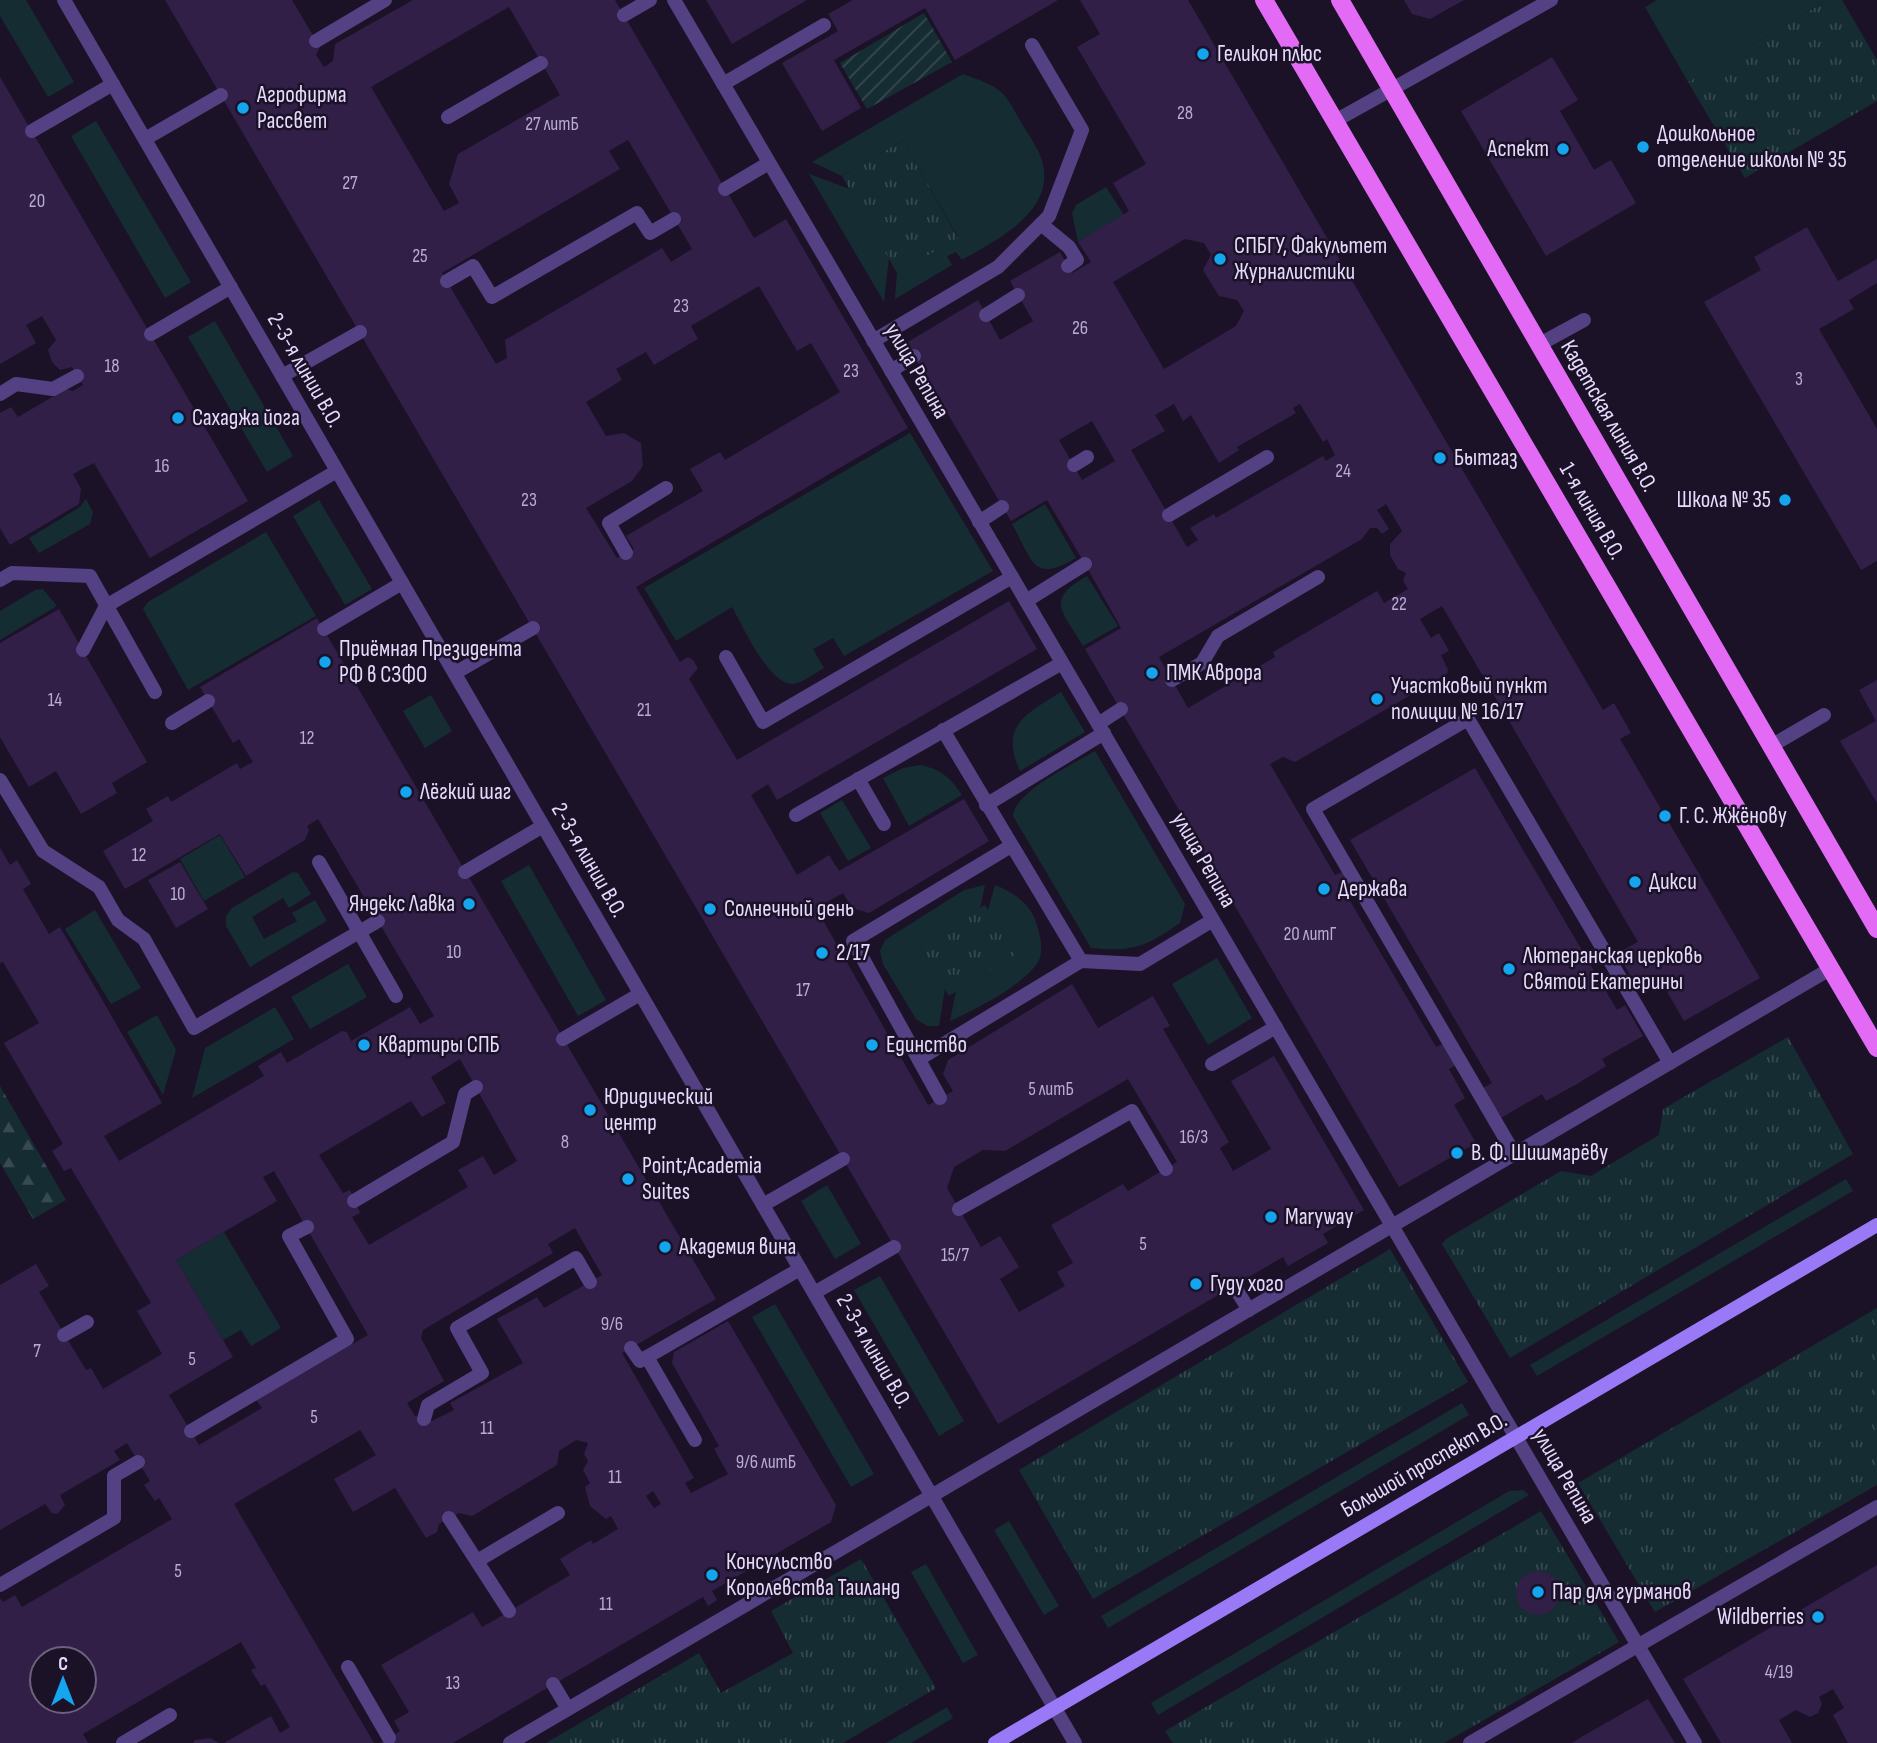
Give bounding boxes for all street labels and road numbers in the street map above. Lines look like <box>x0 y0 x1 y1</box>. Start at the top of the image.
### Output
street label: 2-3-я линии В.О. <box>261 308 349 432</box>
street label: улица Репина <box>879 318 955 424</box>
street label: Кадетская линия В.О. <box>1554 335 1664 497</box>
street label: 1-я линия В.О. <box>1553 457 1631 565</box>
street label: 2-3-я линии В.О. <box>545 798 633 922</box>
street label: улица Репина <box>1166 807 1242 913</box>
street label: 2-3-я линии В.О. <box>830 1289 918 1413</box>
street label: Большой проспект В.О. <box>1336 1406 1512 1524</box>
street label: улица Репина <box>1527 1423 1603 1529</box>

